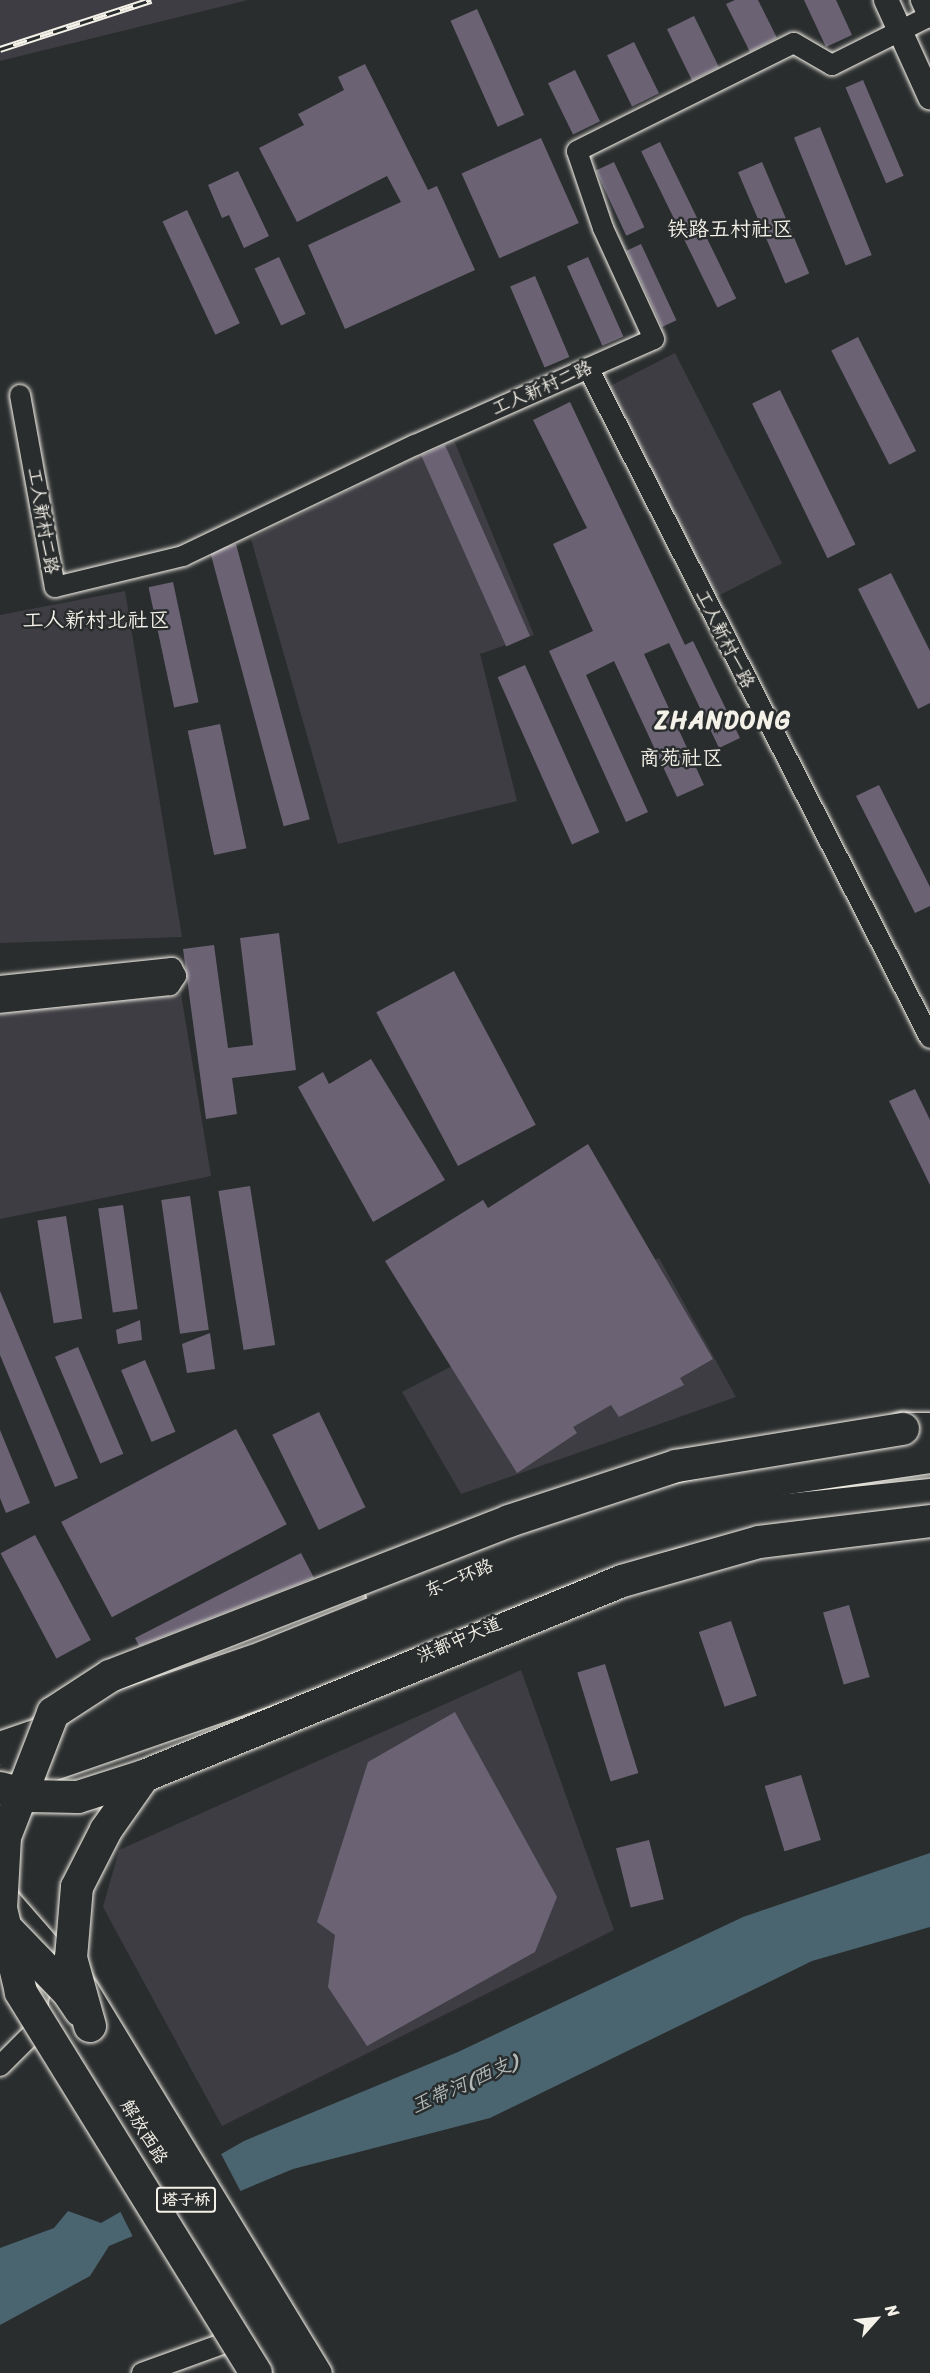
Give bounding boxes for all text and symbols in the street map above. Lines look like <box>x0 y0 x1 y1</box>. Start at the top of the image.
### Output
district label: 铁路五村社区 <box>667 216 793 242</box>
street label: 工人新村二路 <box>488 356 596 420</box>
street label: 工人新村二路 <box>23 466 63 576</box>
street label: 工人新村一路 <box>691 586 759 692</box>
district label: 工人新村北社区 <box>23 607 169 633</box>
district label: ZHANDONG <box>654 707 792 735</box>
district label: 商苑社区 <box>639 745 723 771</box>
street label: 东一环路 <box>422 1555 496 1601</box>
street label: 洪都中大道 <box>413 1612 505 1668</box>
water label: 玉带河(西支) <box>407 2050 521 2118</box>
street label: 解放西路 <box>116 2096 172 2168</box>
road number: 塔子桥 <box>156 2187 216 2213</box>
north arrow <box>846 2289 906 2349</box>
text: N <box>877 2299 908 2322</box>

